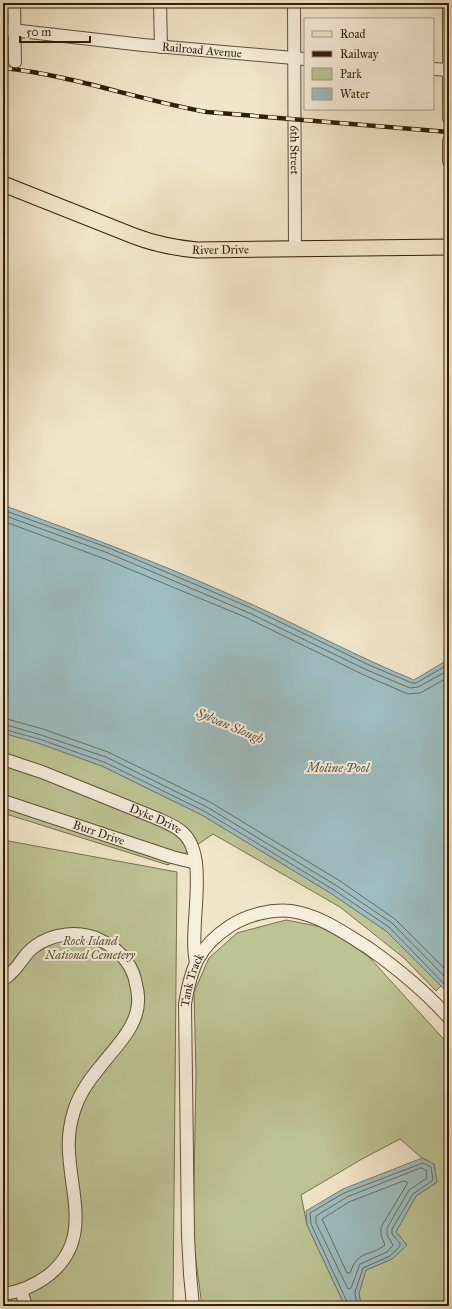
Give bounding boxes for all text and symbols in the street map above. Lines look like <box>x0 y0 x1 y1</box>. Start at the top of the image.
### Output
scale bar <box>20 18 90 44</box>
legend <box>304 18 434 110</box>
text: 50 m <box>26 25 51 39</box>
text: Road <box>340 27 366 41</box>
street label: Railroad Avenue <box>161 40 243 61</box>
text: Railway <box>340 47 379 61</box>
text: Park <box>340 67 362 81</box>
text: Water <box>340 87 370 101</box>
street label: 6th Street <box>287 125 302 176</box>
street label: River Drive <box>191 242 249 257</box>
water label: Sylvan Slough <box>193 704 267 748</box>
water label: Moline Pool <box>305 760 371 776</box>
street label: Dyke Drive <box>127 801 185 837</box>
street label: Burr Drive <box>71 818 127 848</box>
park label: Rock Island National Cemetery <box>44 934 135 962</box>
street label: Tank Track <box>178 950 207 1008</box>

